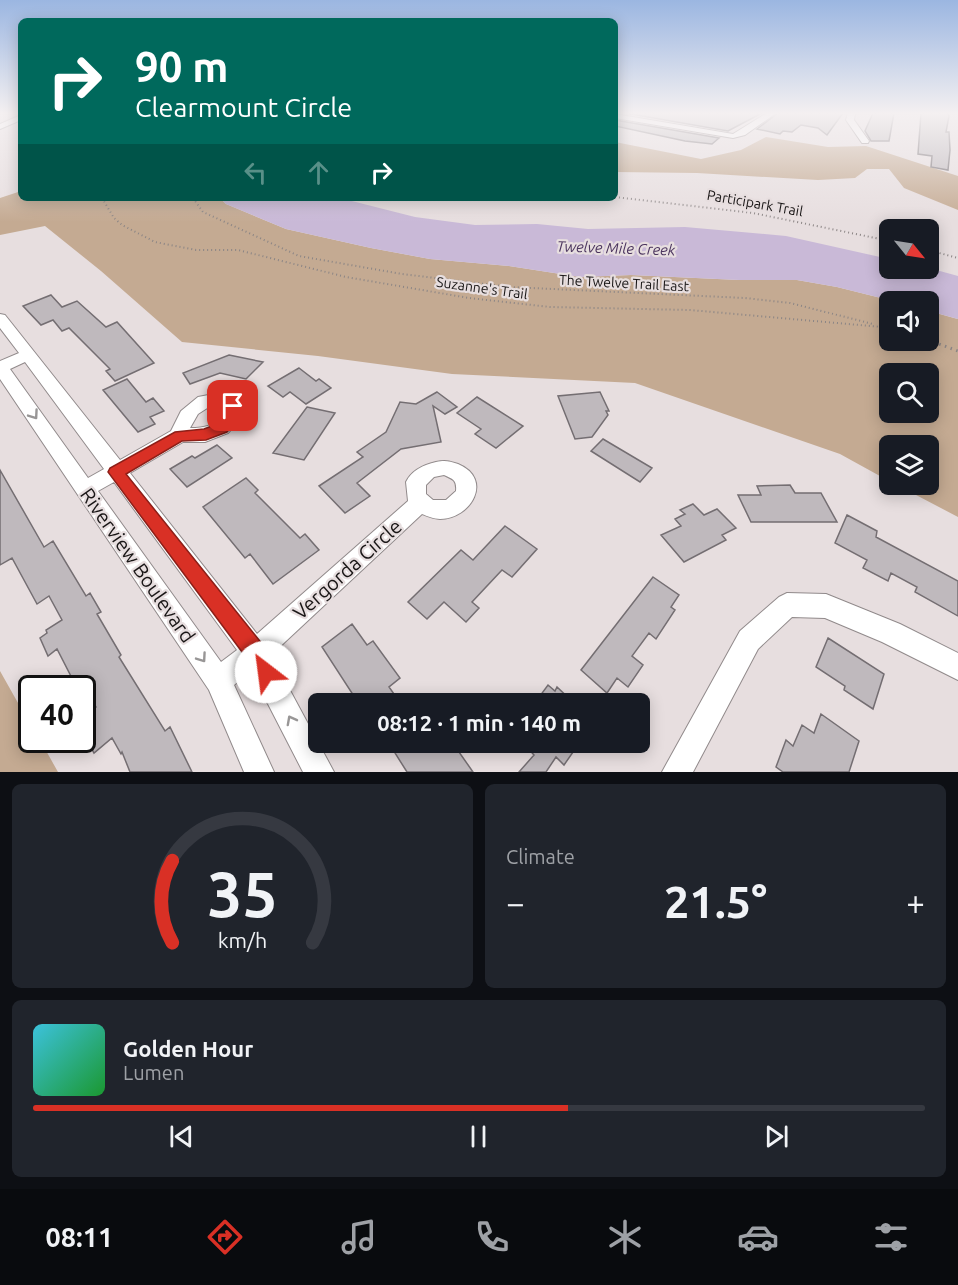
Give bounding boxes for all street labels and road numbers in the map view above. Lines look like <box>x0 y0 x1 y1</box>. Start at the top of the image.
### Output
street label: Participark Trail <box>706 187 805 219</box>
street label: The Twelve Trail East <box>559 272 690 294</box>
street label: Suzanne's Trail <box>435 274 529 302</box>
street label: Riverview Boulevard <box>76 483 200 647</box>
street label: Vergorda Circle <box>288 514 406 624</box>

